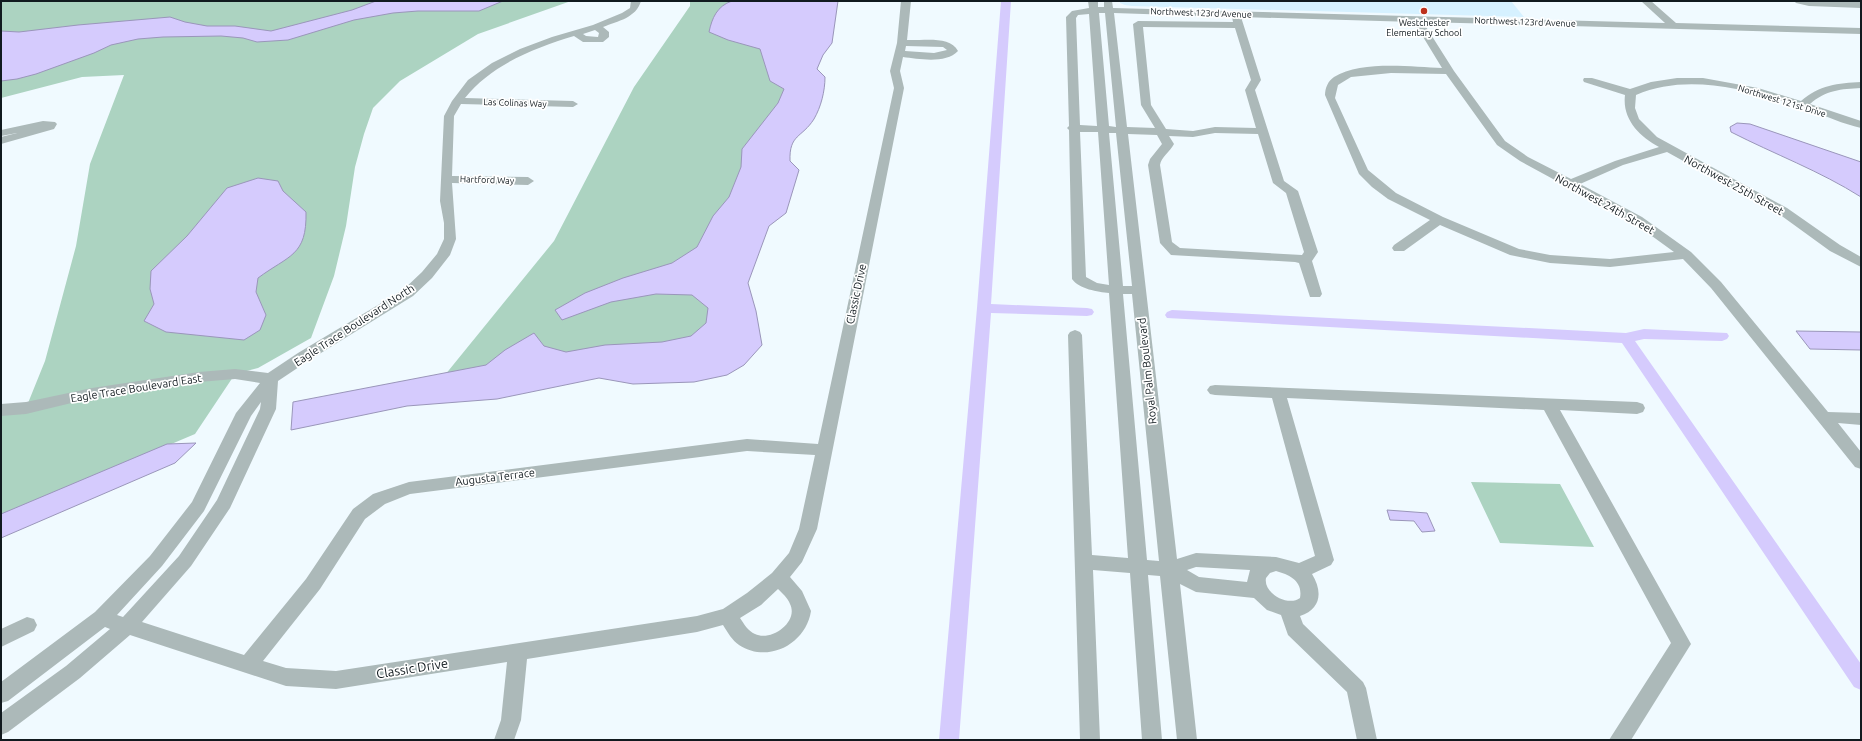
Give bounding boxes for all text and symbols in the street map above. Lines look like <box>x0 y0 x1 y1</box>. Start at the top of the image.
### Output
street label: Northwest 123rd Avenue <box>1150 6 1252 20</box>
marker: Westchester Elementary School <box>1419 6 1429 16</box>
street label: Northwest 123rd Avenue <box>1474 15 1576 29</box>
place label: Westchester Elementary School <box>1386 18 1462 38</box>
street label: Northwest 121st Drive <box>1737 83 1827 119</box>
street label: Las Colinas Way <box>483 97 547 109</box>
street label: Northwest 25th Street <box>1682 153 1786 218</box>
street label: Northwest 24th Street <box>1553 172 1657 237</box>
street label: Hartford Way <box>460 174 515 186</box>
street label: Classic Drive <box>844 263 868 325</box>
street label: Eagle Trace Boulevard North <box>292 282 416 368</box>
street label: Royal Palm Boulevard <box>1135 317 1159 425</box>
street label: Eagle Trace Boulevard East <box>70 372 203 404</box>
street label: Augusta Terrace <box>455 466 535 488</box>
street label: Classic Drive <box>375 655 449 681</box>

